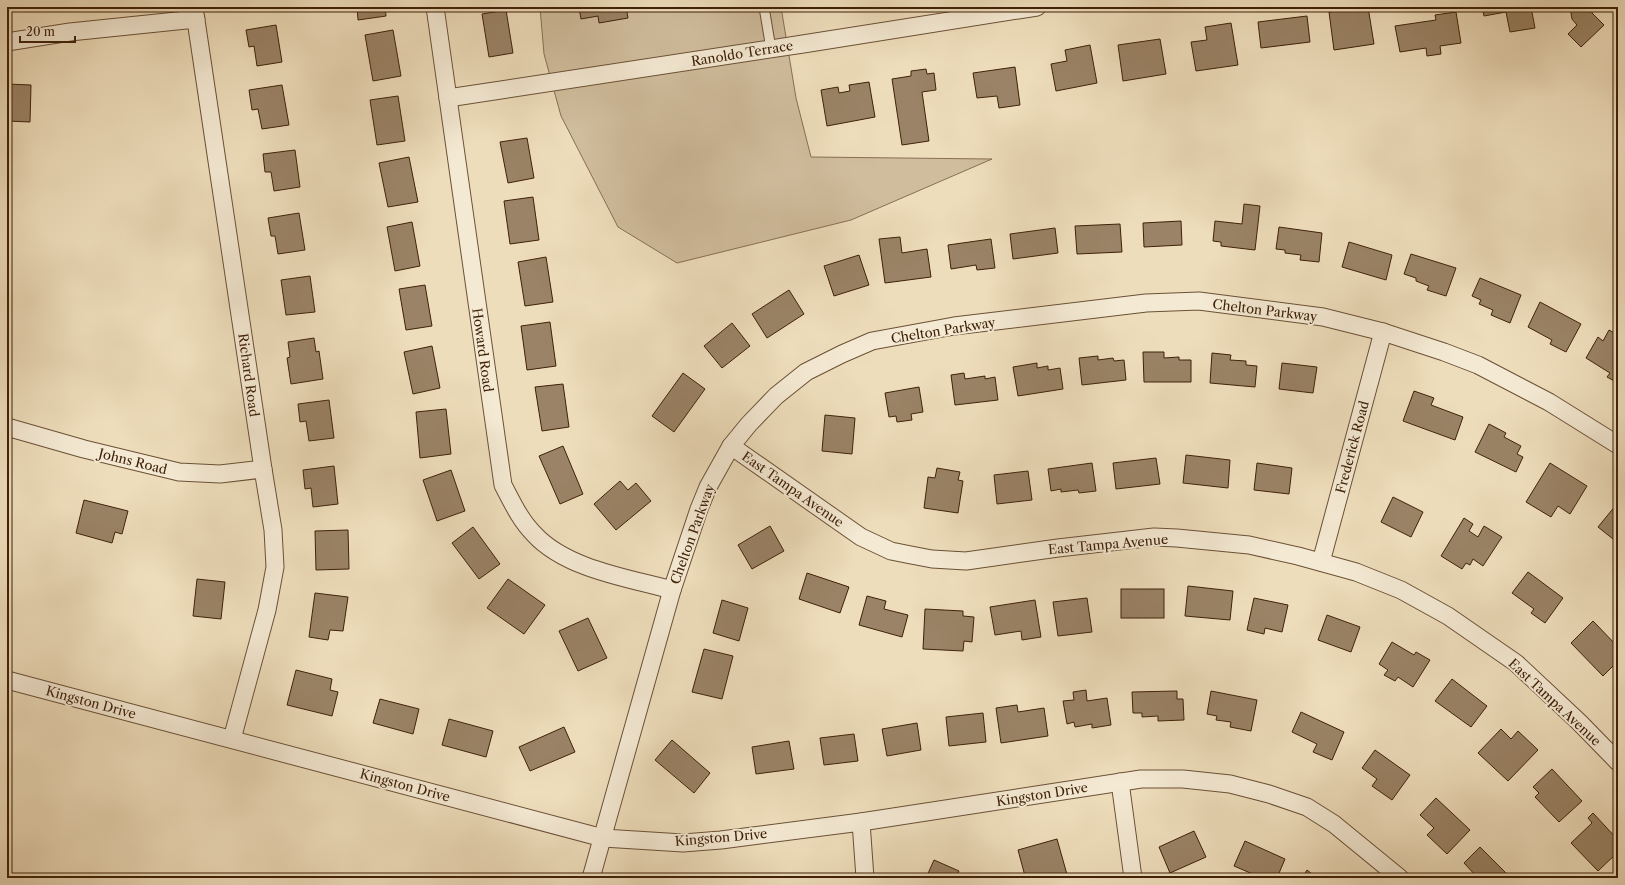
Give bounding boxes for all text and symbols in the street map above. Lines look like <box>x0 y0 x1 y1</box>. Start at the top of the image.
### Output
scale bar <box>20 18 75 44</box>
text: 20 m <box>26 24 55 39</box>
street label: Ranoldo Terrace <box>690 37 794 69</box>
street label: Chelton Parkway <box>1212 296 1319 324</box>
street label: Howard Road <box>469 307 497 393</box>
street label: Chelton Parkway <box>890 314 997 346</box>
street label: Richard Road <box>235 332 263 418</box>
street label: Frederick Road <box>1332 399 1372 495</box>
street label: Johns Road <box>95 444 169 477</box>
street label: East Tampa Avenue <box>739 448 847 530</box>
street label: Chelton Parkway <box>666 481 718 586</box>
street label: East Tampa Avenue <box>1047 531 1169 557</box>
street label: East Tampa Avenue <box>1505 655 1605 749</box>
street label: Kingston Drive <box>44 682 138 722</box>
street label: Kingston Drive <box>358 765 452 805</box>
street label: Kingston Drive <box>995 779 1089 809</box>
street label: Kingston Drive <box>674 825 768 849</box>

